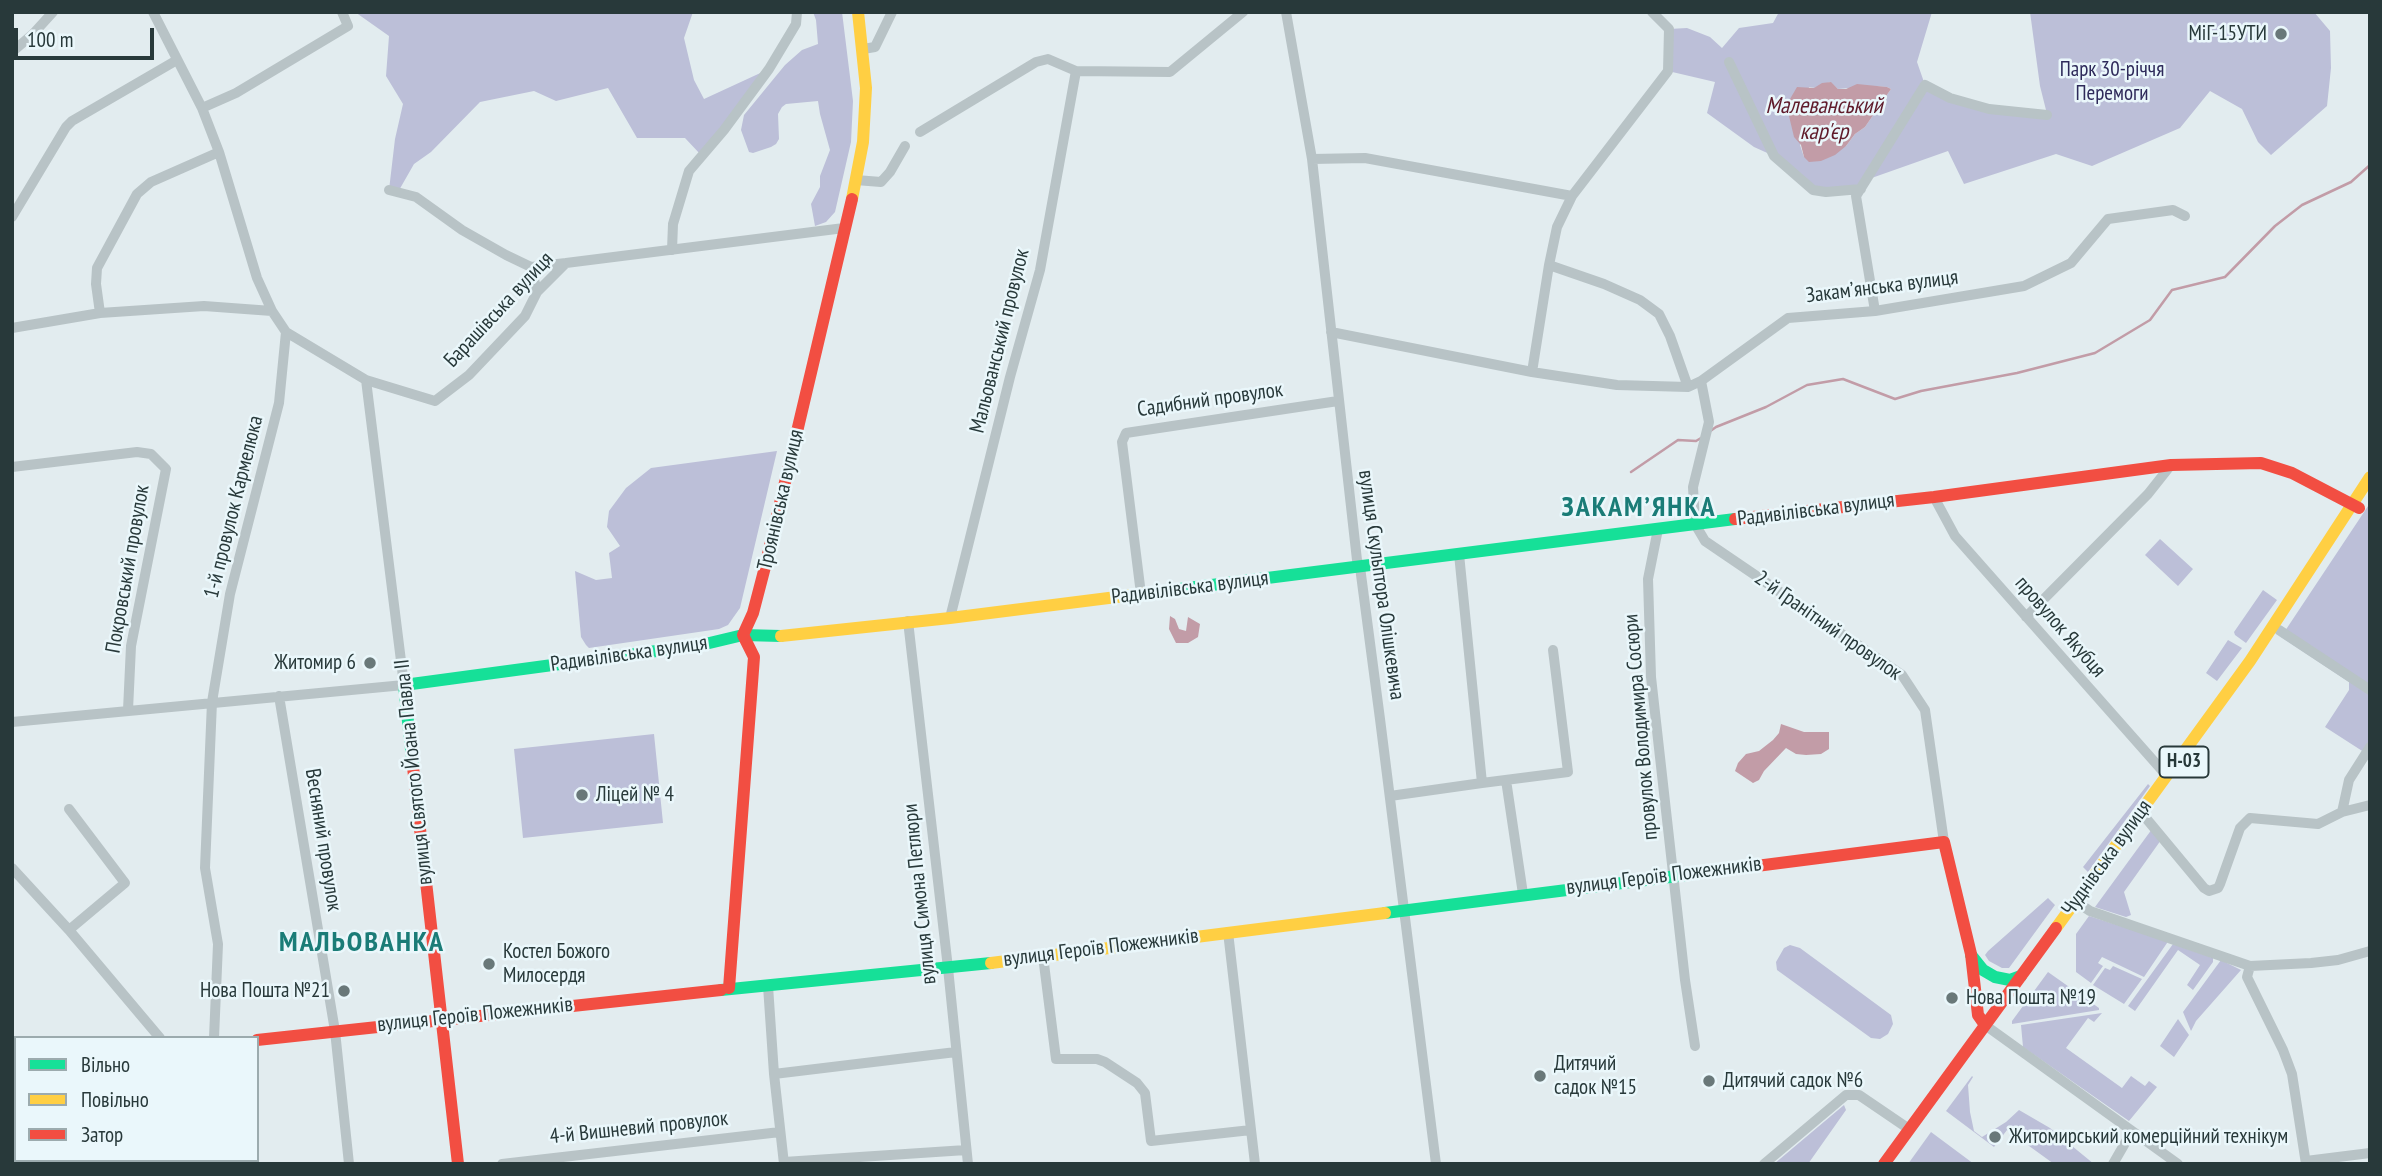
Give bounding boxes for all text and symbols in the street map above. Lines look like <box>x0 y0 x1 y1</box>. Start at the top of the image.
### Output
scale bar <box>18 14 158 58</box>
place label: МіГ-15УТИ <box>2188 21 2267 47</box>
text: 100 m <box>27 26 73 53</box>
marker: МіГ-15УТИ <box>2273 26 2289 42</box>
park label: Парк 30-річчя Перемоги <box>2060 57 2164 107</box>
water label: Малеванський кар'єр <box>1765 92 1883 146</box>
street label: Мальованський провулок <box>965 246 1035 436</box>
street label: Барашівська вулиця <box>439 247 559 373</box>
street label: Закамʼянська вулиця <box>1804 265 1960 309</box>
street label: Садибний провулок <box>1136 377 1284 423</box>
street label: 1-й провулок Кармелюка <box>199 413 269 601</box>
street label: Троянівська вулиця <box>753 427 809 573</box>
street label: вулиця Скульптора Олішкевича <box>1352 469 1410 701</box>
street label: Покровський провулок <box>101 483 155 655</box>
street label: Радивілівська вулиця <box>1736 488 1896 532</box>
district label: ЗАКАМ’ЯНКА <box>1563 491 1715 525</box>
street label: Радивілівська вулиця <box>1110 566 1270 610</box>
street label: 2-й Гранітний провулок <box>1750 566 1906 686</box>
street label: провулок Якубця <box>2009 571 2111 683</box>
street label: провулок Володимира Сосюри <box>1619 613 1663 841</box>
street label: Радивілівська вулиця <box>549 631 709 677</box>
place label: Житомир 6 <box>274 650 356 676</box>
marker: Житомир 6 <box>362 655 378 671</box>
street label: вулиця Святого Йоана Павла II <box>390 658 438 886</box>
road number: Н-03 <box>2160 747 2208 778</box>
street label: Весняний провулок <box>299 767 347 913</box>
place label: Ліцей № 4 <box>596 782 674 808</box>
marker: Ліцей № 4 <box>574 787 590 803</box>
street label: Чуднівська вулиця <box>2057 795 2157 921</box>
street label: вулиця Симона Петлюри <box>898 802 942 986</box>
street label: вулиця Героїв Пожежників <box>1565 852 1763 900</box>
street label: вулиця Героїв Пожежників <box>1002 924 1200 972</box>
district label: МАЛЬОВАНКА <box>280 926 444 960</box>
place label: Костел Божого Милосердя <box>503 939 610 989</box>
marker: Костел Божого Милосердя <box>481 956 497 972</box>
place label: Нова Пошта №21 <box>200 978 330 1004</box>
marker: Нова Пошта №21 <box>336 983 352 999</box>
place label: Нова Пошта №19 <box>1966 985 2096 1011</box>
marker: Нова Пошта №19 <box>1944 990 1960 1006</box>
street label: вулиця Героїв Пожежників <box>376 992 574 1038</box>
legend <box>14 1036 259 1162</box>
text: Вільно <box>81 1051 130 1078</box>
place label: Дитячий садок №15 <box>1554 1051 1637 1101</box>
marker: Дитячий садок №15 <box>1532 1068 1548 1084</box>
place label: Дитячий садок №6 <box>1723 1068 1863 1094</box>
marker: Дитячий садок №6 <box>1701 1073 1717 1089</box>
text: Повільно <box>81 1086 149 1113</box>
street label: 4-й Вишневий провулок <box>549 1106 729 1150</box>
text: Затор <box>81 1121 123 1148</box>
place label: Житомирський комерційний технікум <box>2009 1124 2288 1150</box>
marker: Житомирський комерційний технікум <box>1987 1129 2003 1145</box>

